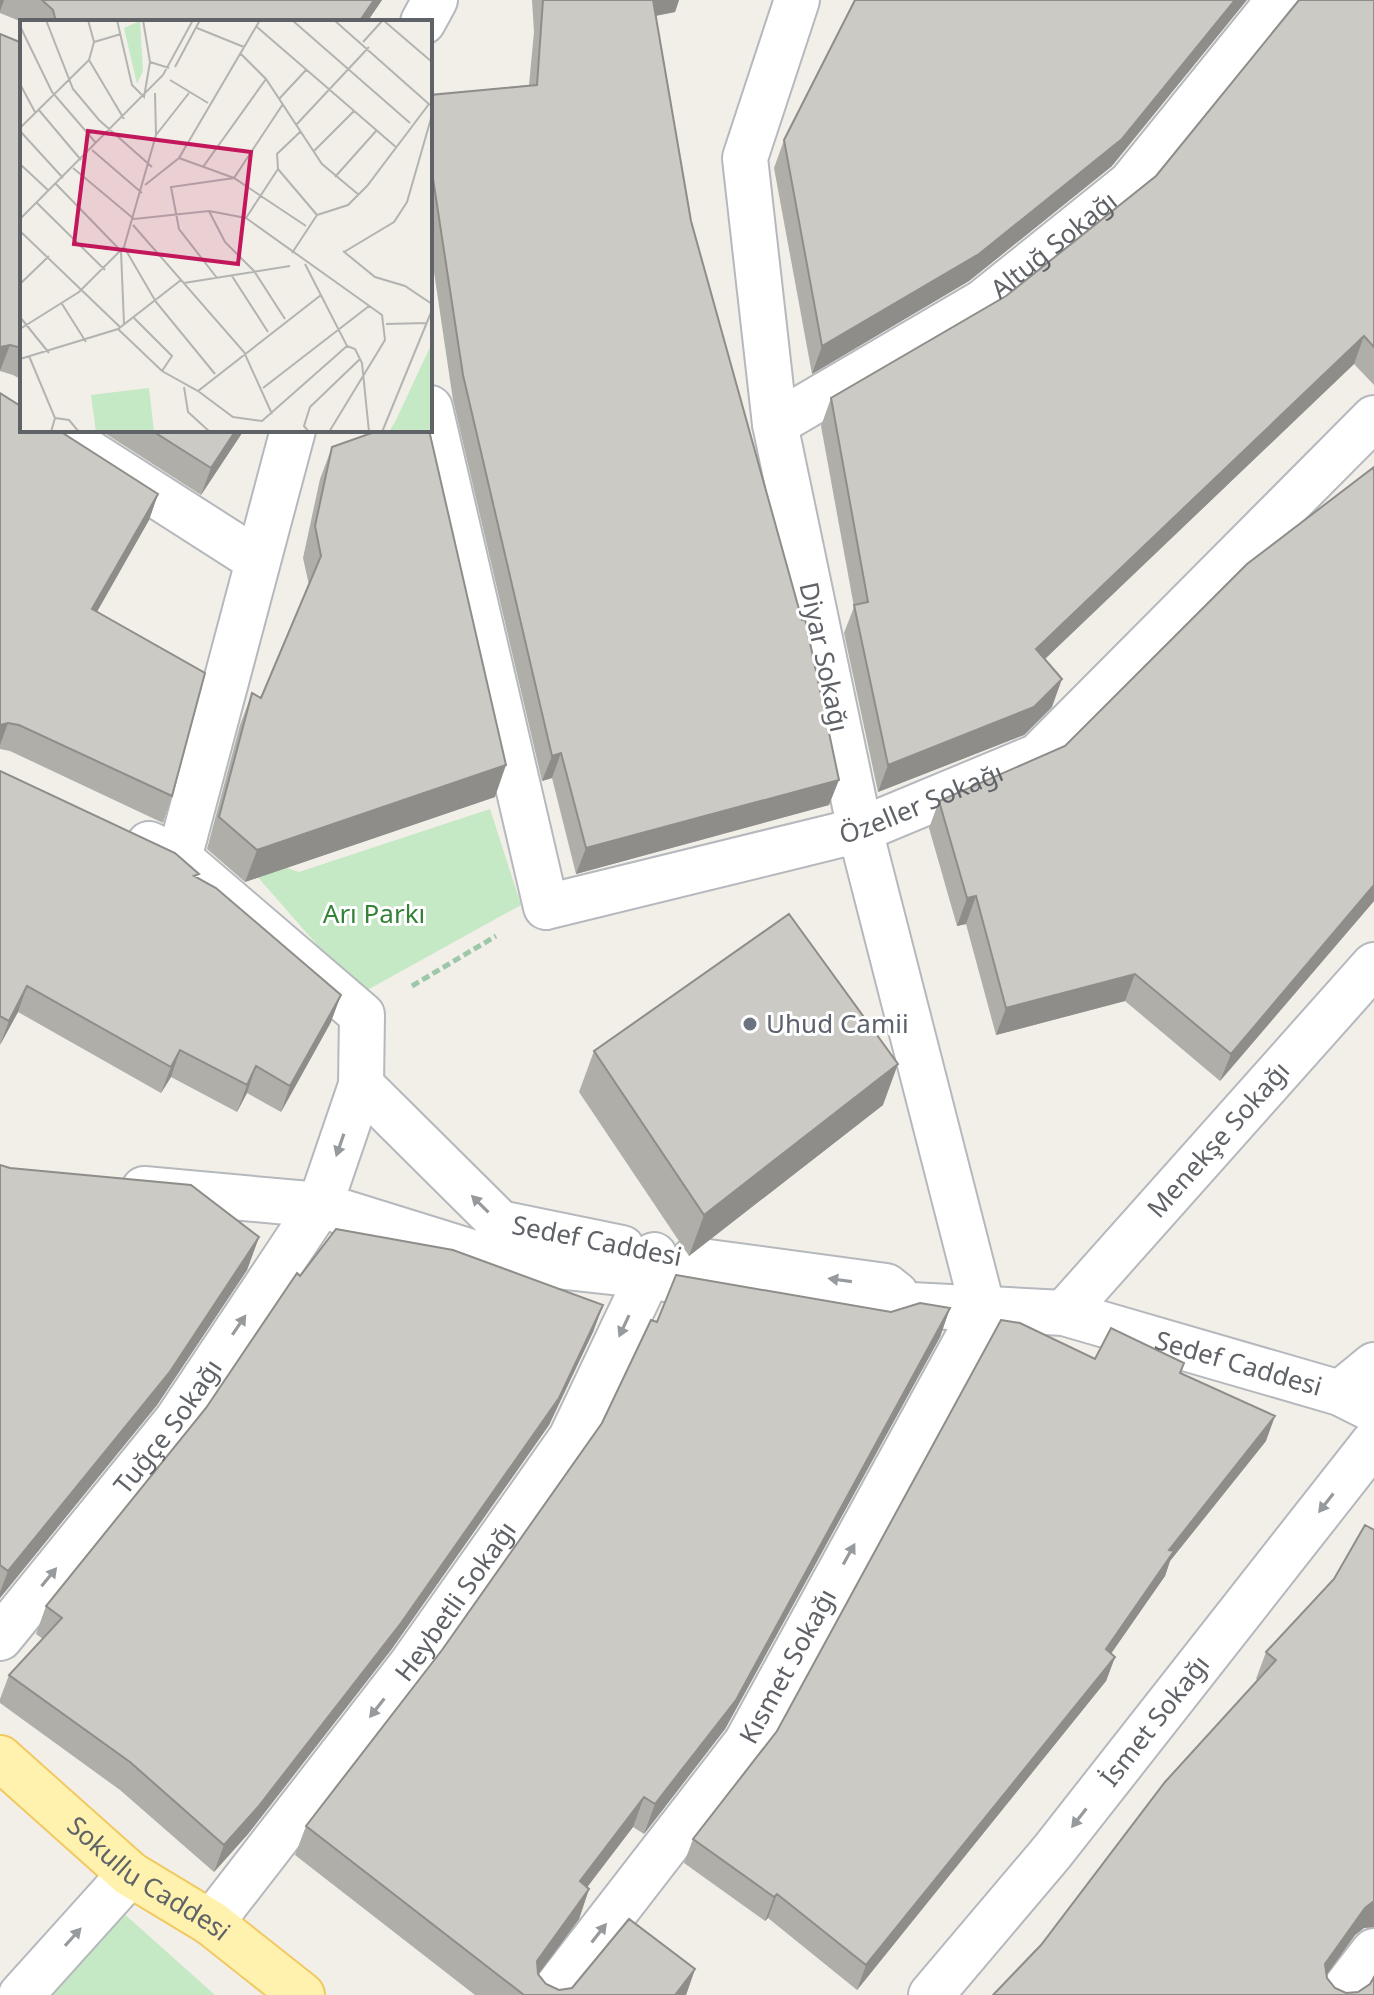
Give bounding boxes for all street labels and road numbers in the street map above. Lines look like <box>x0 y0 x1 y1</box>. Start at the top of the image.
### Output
street label: Altuğ Sokağı <box>982 182 1124 306</box>
street label: Diyar Sokağı <box>792 579 858 735</box>
street label: Özeller Sokağı <box>835 754 1008 851</box>
street label: Menekşe Sokağı <box>1138 1053 1297 1225</box>
street label: Sedef Caddesi <box>509 1206 685 1274</box>
street label: Sedef Caddesi <box>1151 1321 1326 1404</box>
street label: Tuğçe Sokağı <box>105 1352 230 1501</box>
street label: Heybetli Sokağı <box>386 1514 524 1688</box>
street label: Kısmet Sokağı <box>730 1582 844 1750</box>
street label: İsmet Sokağı <box>1091 1647 1217 1793</box>
street label: Sokullu Caddesi <box>60 1807 238 1949</box>

